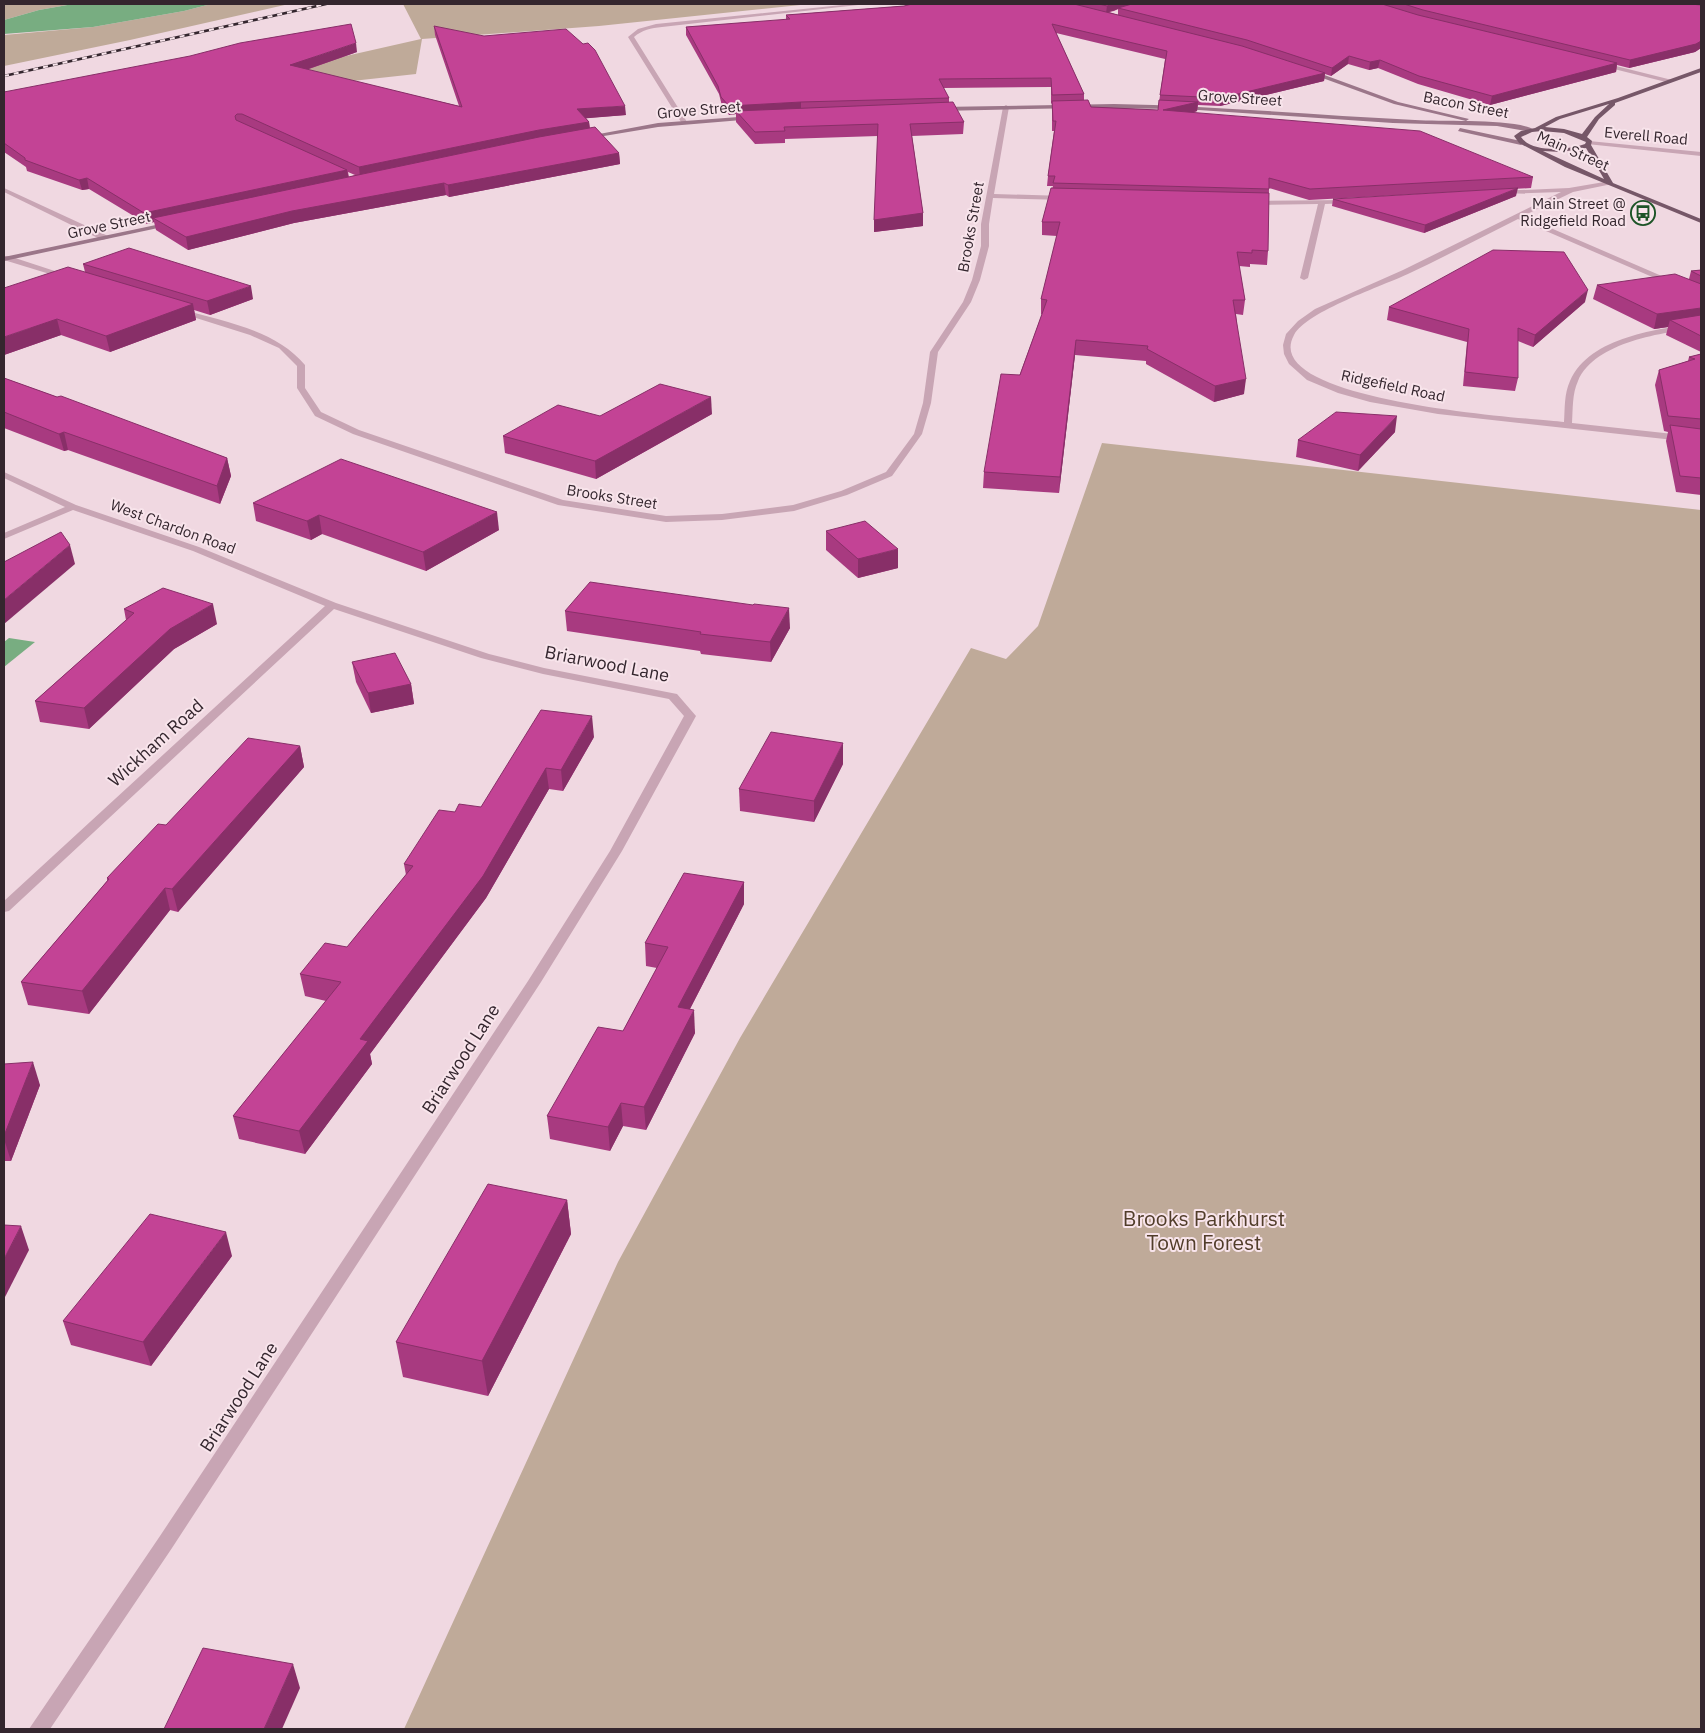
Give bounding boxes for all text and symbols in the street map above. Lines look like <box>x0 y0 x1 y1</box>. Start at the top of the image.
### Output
street label: Grove Street <box>1197 85 1283 110</box>
street label: Bacon Street <box>1422 87 1511 122</box>
street label: Grove Street <box>656 96 742 123</box>
street label: Everell Road <box>1603 122 1689 149</box>
street label: Main Street <box>1534 126 1612 175</box>
street label: Brooks Street <box>953 180 988 274</box>
place label: Main Street @ Ridgefield Road <box>1520 194 1626 230</box>
bus stop icon: Main Street @ Ridgefield Road <box>1630 200 1656 226</box>
street label: Grove Street <box>66 206 152 243</box>
street label: Ridgefield Road <box>1339 365 1447 406</box>
street label: Brooks Street <box>565 480 659 513</box>
street label: West Chardon Road <box>108 495 239 558</box>
street label: Briarwood Lane <box>543 640 671 687</box>
street label: Wickham Road <box>103 694 208 791</box>
street label: Briarwood Lane <box>416 999 505 1118</box>
park label: Brooks Parkhurst Town Forest <box>1123 1204 1285 1256</box>
street label: Briarwood Lane <box>194 1337 283 1456</box>

